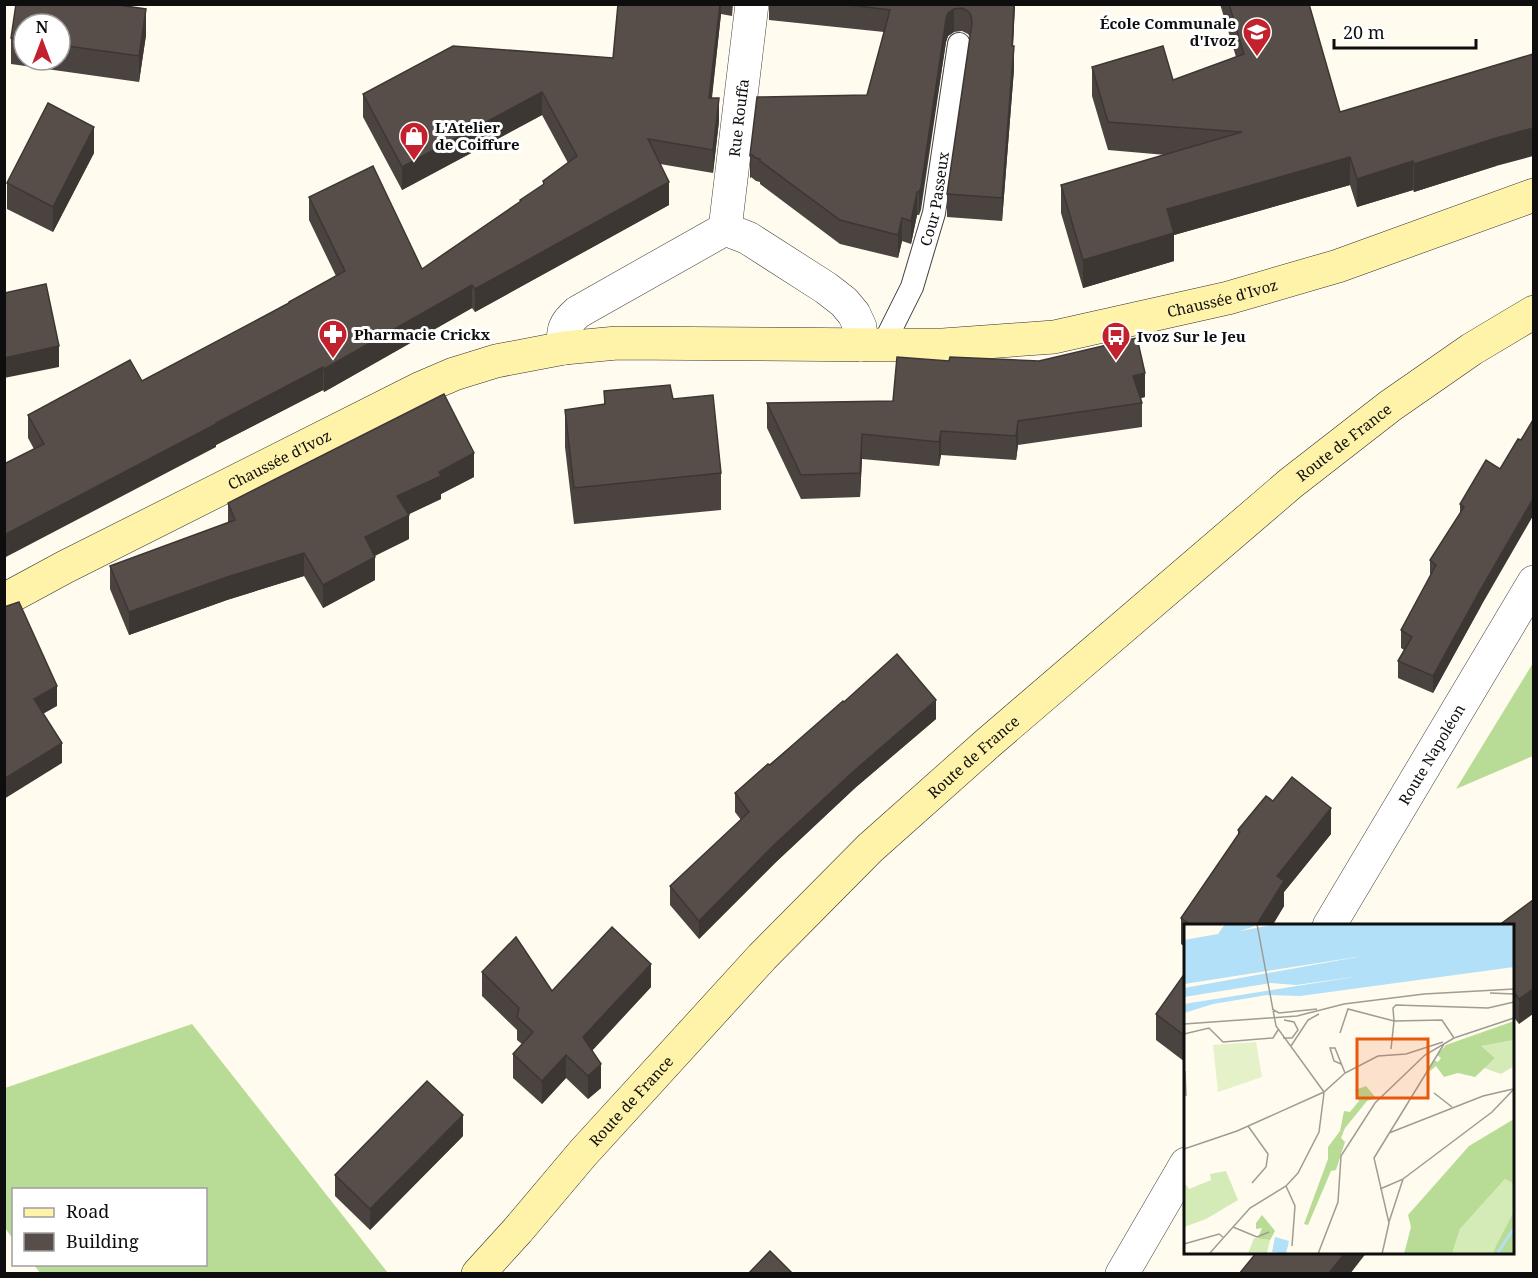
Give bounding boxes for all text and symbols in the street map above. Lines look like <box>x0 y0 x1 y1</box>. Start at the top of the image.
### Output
north arrow <box>12 12 72 72</box>
scale bar <box>1334 12 1476 50</box>
place label: École Communale d'Ivoz <box>1100 13 1236 50</box>
text: N <box>36 16 49 38</box>
school or university icon: École Communale d'Ivoz <box>1241 16 1273 58</box>
text: 20 m <box>1343 20 1385 44</box>
street label: Rue Rouffa <box>724 78 753 158</box>
place label: L'Atelier de Coiffure <box>435 117 520 154</box>
shop icon: L'Atelier de Coiffure <box>398 120 430 162</box>
street label: Cour Passeux <box>915 150 953 248</box>
street label: Chaussée d'Ivoz <box>1165 274 1280 321</box>
pharmacy icon: Pharmacie Crickx <box>317 318 349 360</box>
bus stop icon: Ivoz Sur le Jeu <box>1100 320 1132 362</box>
place label: Pharmacie Crickx <box>354 324 490 344</box>
place label: Ivoz Sur le Jeu <box>1137 326 1246 346</box>
street label: Route de France <box>1292 399 1395 485</box>
street label: Chaussée d'Ivoz <box>224 425 334 494</box>
street label: Route Napoléon <box>1394 700 1469 808</box>
street label: Route de France <box>923 711 1023 802</box>
inset map <box>1184 924 1514 1254</box>
street label: Route de France <box>584 1051 677 1150</box>
legend <box>12 1188 207 1266</box>
text: Road <box>66 1199 109 1223</box>
text: Building <box>66 1229 139 1253</box>

